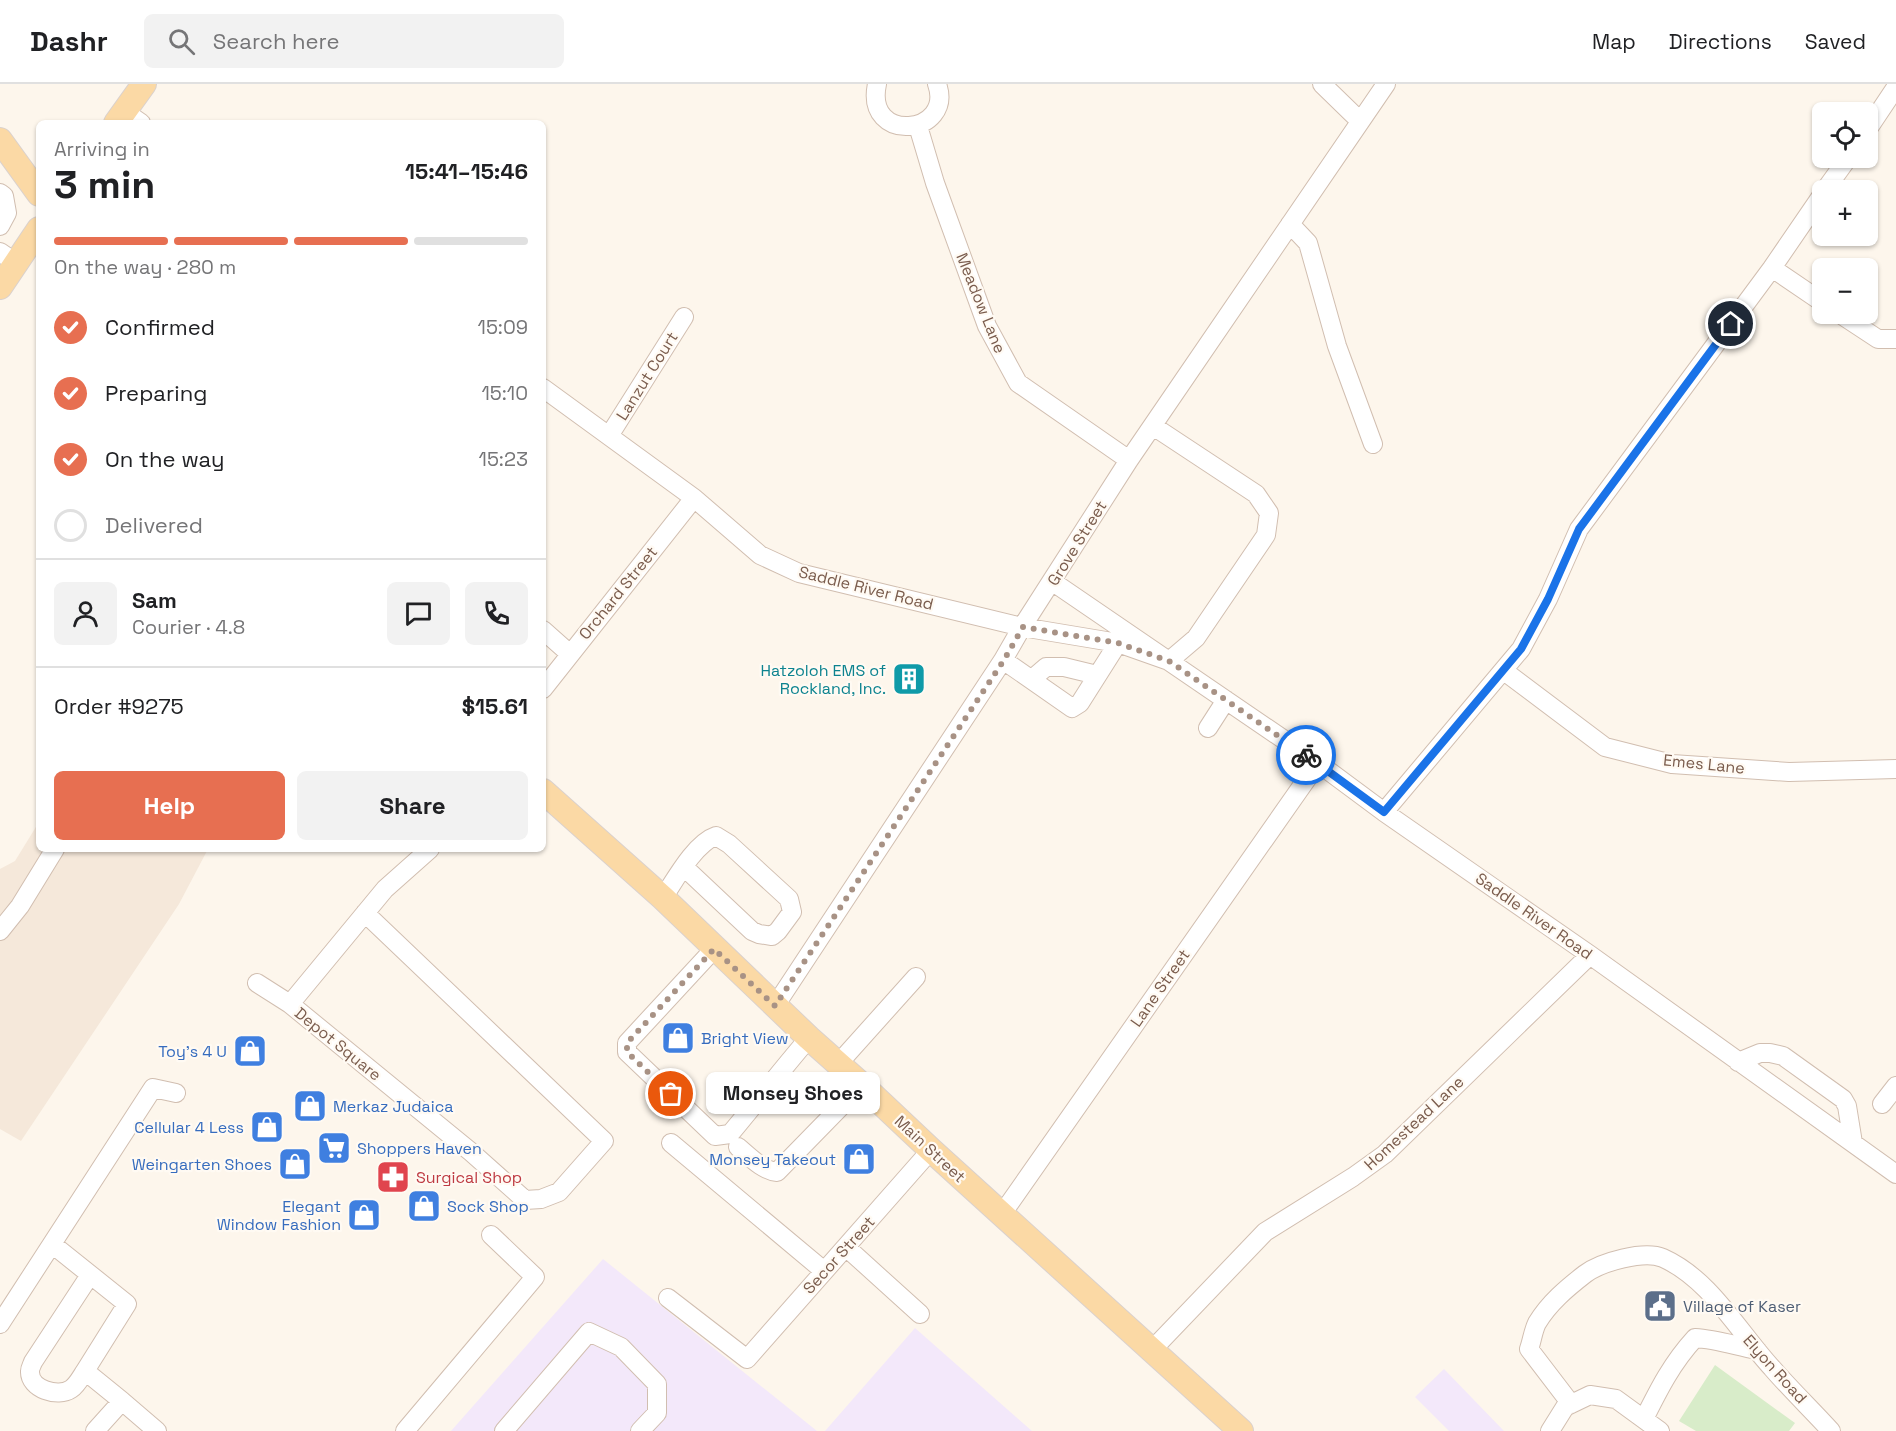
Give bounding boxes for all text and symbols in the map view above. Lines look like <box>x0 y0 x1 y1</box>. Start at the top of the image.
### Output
search box <box>144 14 564 68</box>
text: Dashr <box>30 23 108 59</box>
icon: search <box>165 25 198 58</box>
text: Search here <box>213 27 340 55</box>
text: Map <box>1592 28 1636 55</box>
text: Directions <box>1669 28 1772 55</box>
text: Saved <box>1805 28 1866 55</box>
map controls <box>1812 102 1878 324</box>
button: locate <box>1812 102 1878 168</box>
text: Arriving in <box>54 136 150 162</box>
text: 15:41–15:46 <box>405 157 528 185</box>
text: 3 min <box>54 160 155 209</box>
button: + <box>1812 180 1878 246</box>
street label: Meadow Lane <box>951 250 1011 356</box>
text: On the way · 280 m <box>54 254 236 280</box>
button: − <box>1812 258 1878 324</box>
pin <box>1705 298 1756 349</box>
icon: home <box>1714 307 1747 340</box>
icon: check <box>54 311 87 344</box>
text: Confirmed <box>105 313 215 341</box>
text: 15:09 <box>478 314 528 340</box>
street label: Lanzut Court <box>611 328 683 424</box>
icon: check <box>54 377 87 410</box>
text: Preparing <box>105 379 207 407</box>
text: 15:10 <box>481 380 528 406</box>
icon: check <box>54 443 87 476</box>
text: On the way <box>105 445 224 473</box>
text: 15:23 <box>479 446 528 472</box>
street label: Grove Street <box>1042 496 1112 590</box>
text: Delivered <box>105 511 203 539</box>
street label: Orchard Street <box>574 542 662 644</box>
street label: Saddle River Road <box>796 561 936 615</box>
button: person <box>54 582 117 645</box>
button: chat <box>387 582 450 645</box>
button: phone <box>465 582 528 645</box>
text: Sam <box>132 586 177 614</box>
text: Courier · 4.8 <box>132 614 245 640</box>
place label: Hatzoloh EMS of Rockland, Inc. <box>760 660 886 699</box>
building icon: Hatzoloh EMS of Rockland, Inc. <box>891 661 927 697</box>
text: Order #9275 <box>54 692 184 720</box>
text: $15.61 <box>462 692 528 720</box>
courier <box>1276 725 1336 785</box>
icon: bike <box>1290 739 1323 772</box>
street label: Emes Lane <box>1662 749 1746 779</box>
button: Help <box>54 771 285 840</box>
button: Share <box>297 771 528 840</box>
street label: Saddle River Road <box>1471 868 1597 964</box>
street label: Lane Street <box>1126 945 1194 1031</box>
street label: Depot Square <box>290 1003 386 1085</box>
shop icon: Bright View <box>660 1020 696 1056</box>
place label: Bright View <box>701 1028 789 1049</box>
shop icon: Toy's 4 U <box>232 1033 268 1069</box>
place label: Toy's 4 U <box>158 1041 227 1062</box>
pin <box>645 1068 696 1119</box>
street label: Homestead Lane <box>1360 1071 1468 1175</box>
callout: Monsey Shoes <box>707 1073 881 1115</box>
icon: bag <box>654 1077 687 1110</box>
text: Monsey Shoes <box>723 1080 863 1106</box>
shop icon: Merkaz Judaica <box>292 1088 328 1124</box>
place label: Merkaz Judaica <box>333 1096 454 1117</box>
shop icon: Cellular 4 Less <box>249 1109 285 1145</box>
street label: Main Street <box>890 1111 970 1187</box>
place label: Cellular 4 Less <box>134 1117 244 1138</box>
supermarket icon: Shoppers Haven <box>316 1130 352 1166</box>
place label: Shoppers Haven <box>357 1138 482 1159</box>
shop icon: Monsey Takeout <box>841 1141 877 1177</box>
shop icon: Weingarten Shoes <box>277 1146 313 1182</box>
place label: Monsey Takeout <box>709 1149 836 1170</box>
place label: Weingarten Shoes <box>132 1154 272 1175</box>
pharmacy icon: Surgical Shop <box>375 1159 411 1195</box>
place label: Surgical Shop <box>416 1167 522 1188</box>
shop icon: Sock Shop <box>406 1188 442 1224</box>
place label: Elegant Window Fashion <box>217 1196 341 1235</box>
place label: Sock Shop <box>447 1196 529 1217</box>
shop icon: Elegant Window Fashion <box>346 1197 382 1233</box>
street label: Secor Street <box>798 1212 880 1298</box>
public building icon: Village of Kaser <box>1642 1288 1678 1324</box>
place label: Village of Kaser <box>1683 1296 1801 1317</box>
street label: Elyon Road <box>1738 1330 1812 1408</box>

